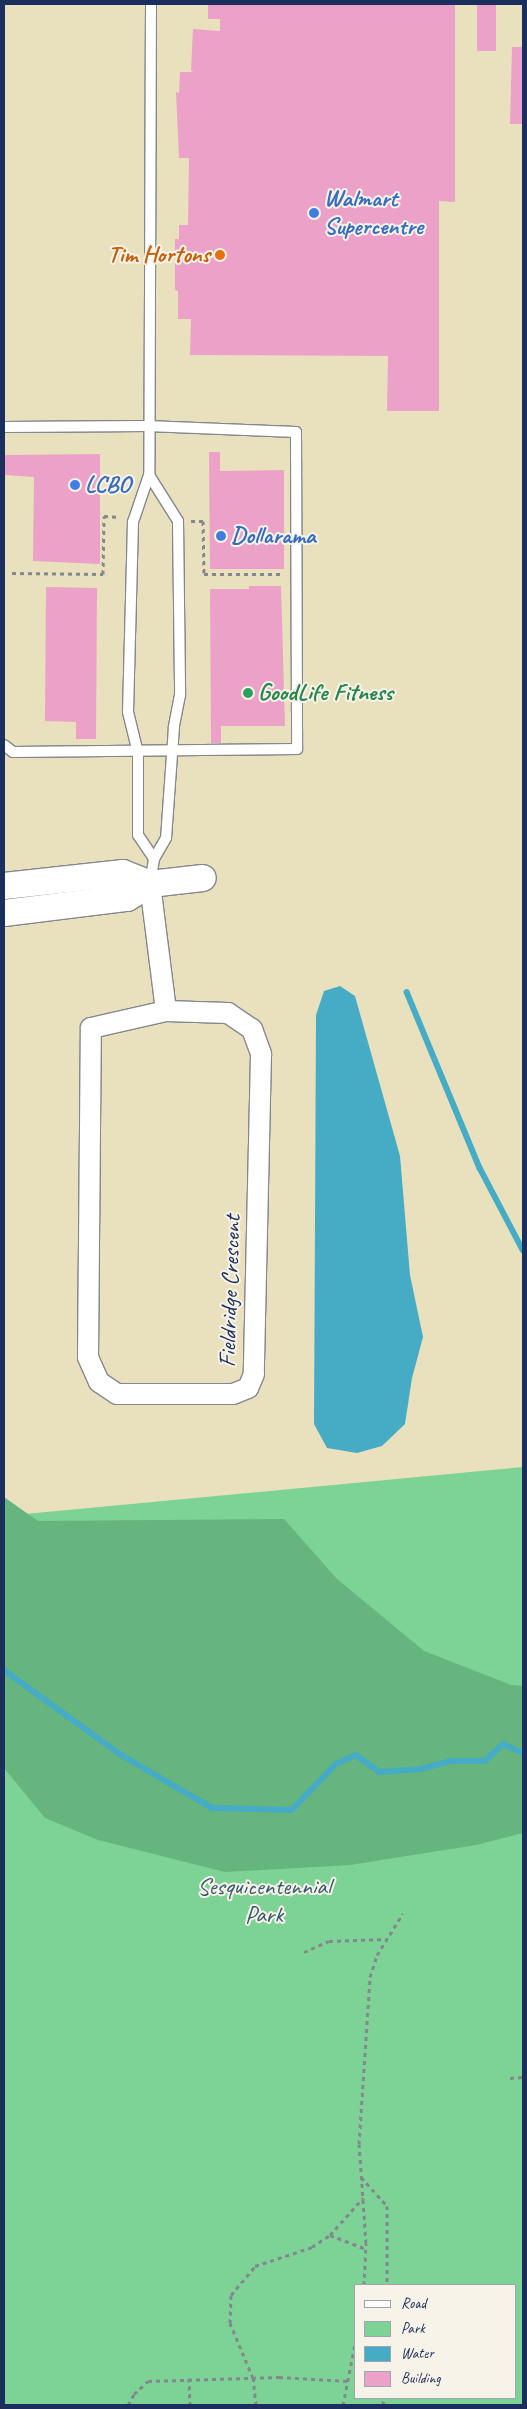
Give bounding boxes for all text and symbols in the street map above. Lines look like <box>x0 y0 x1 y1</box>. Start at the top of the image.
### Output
place label: Walmart Supercentre <box>324 185 423 241</box>
marker: Walmart Supercentre <box>308 207 320 219</box>
place label: Tim Hortons <box>108 241 210 269</box>
marker: Tim Hortons <box>214 249 226 261</box>
place label: LCBO <box>85 471 130 499</box>
marker: LCBO <box>69 479 81 491</box>
place label: Dollarama <box>231 522 315 550</box>
marker: Dollarama <box>215 530 227 542</box>
place label: GoodLife Fitness <box>258 679 393 707</box>
marker: GoodLife Fitness <box>242 687 254 699</box>
street label: Fieldridge Crescent <box>213 1214 247 1368</box>
park label: Sesquicentennial Park <box>197 1873 331 1929</box>
legend <box>354 2284 517 2399</box>
text: Road <box>401 2294 426 2313</box>
text: Park <box>401 2319 425 2338</box>
text: Water <box>401 2344 434 2363</box>
text: Building <box>401 2369 440 2388</box>

